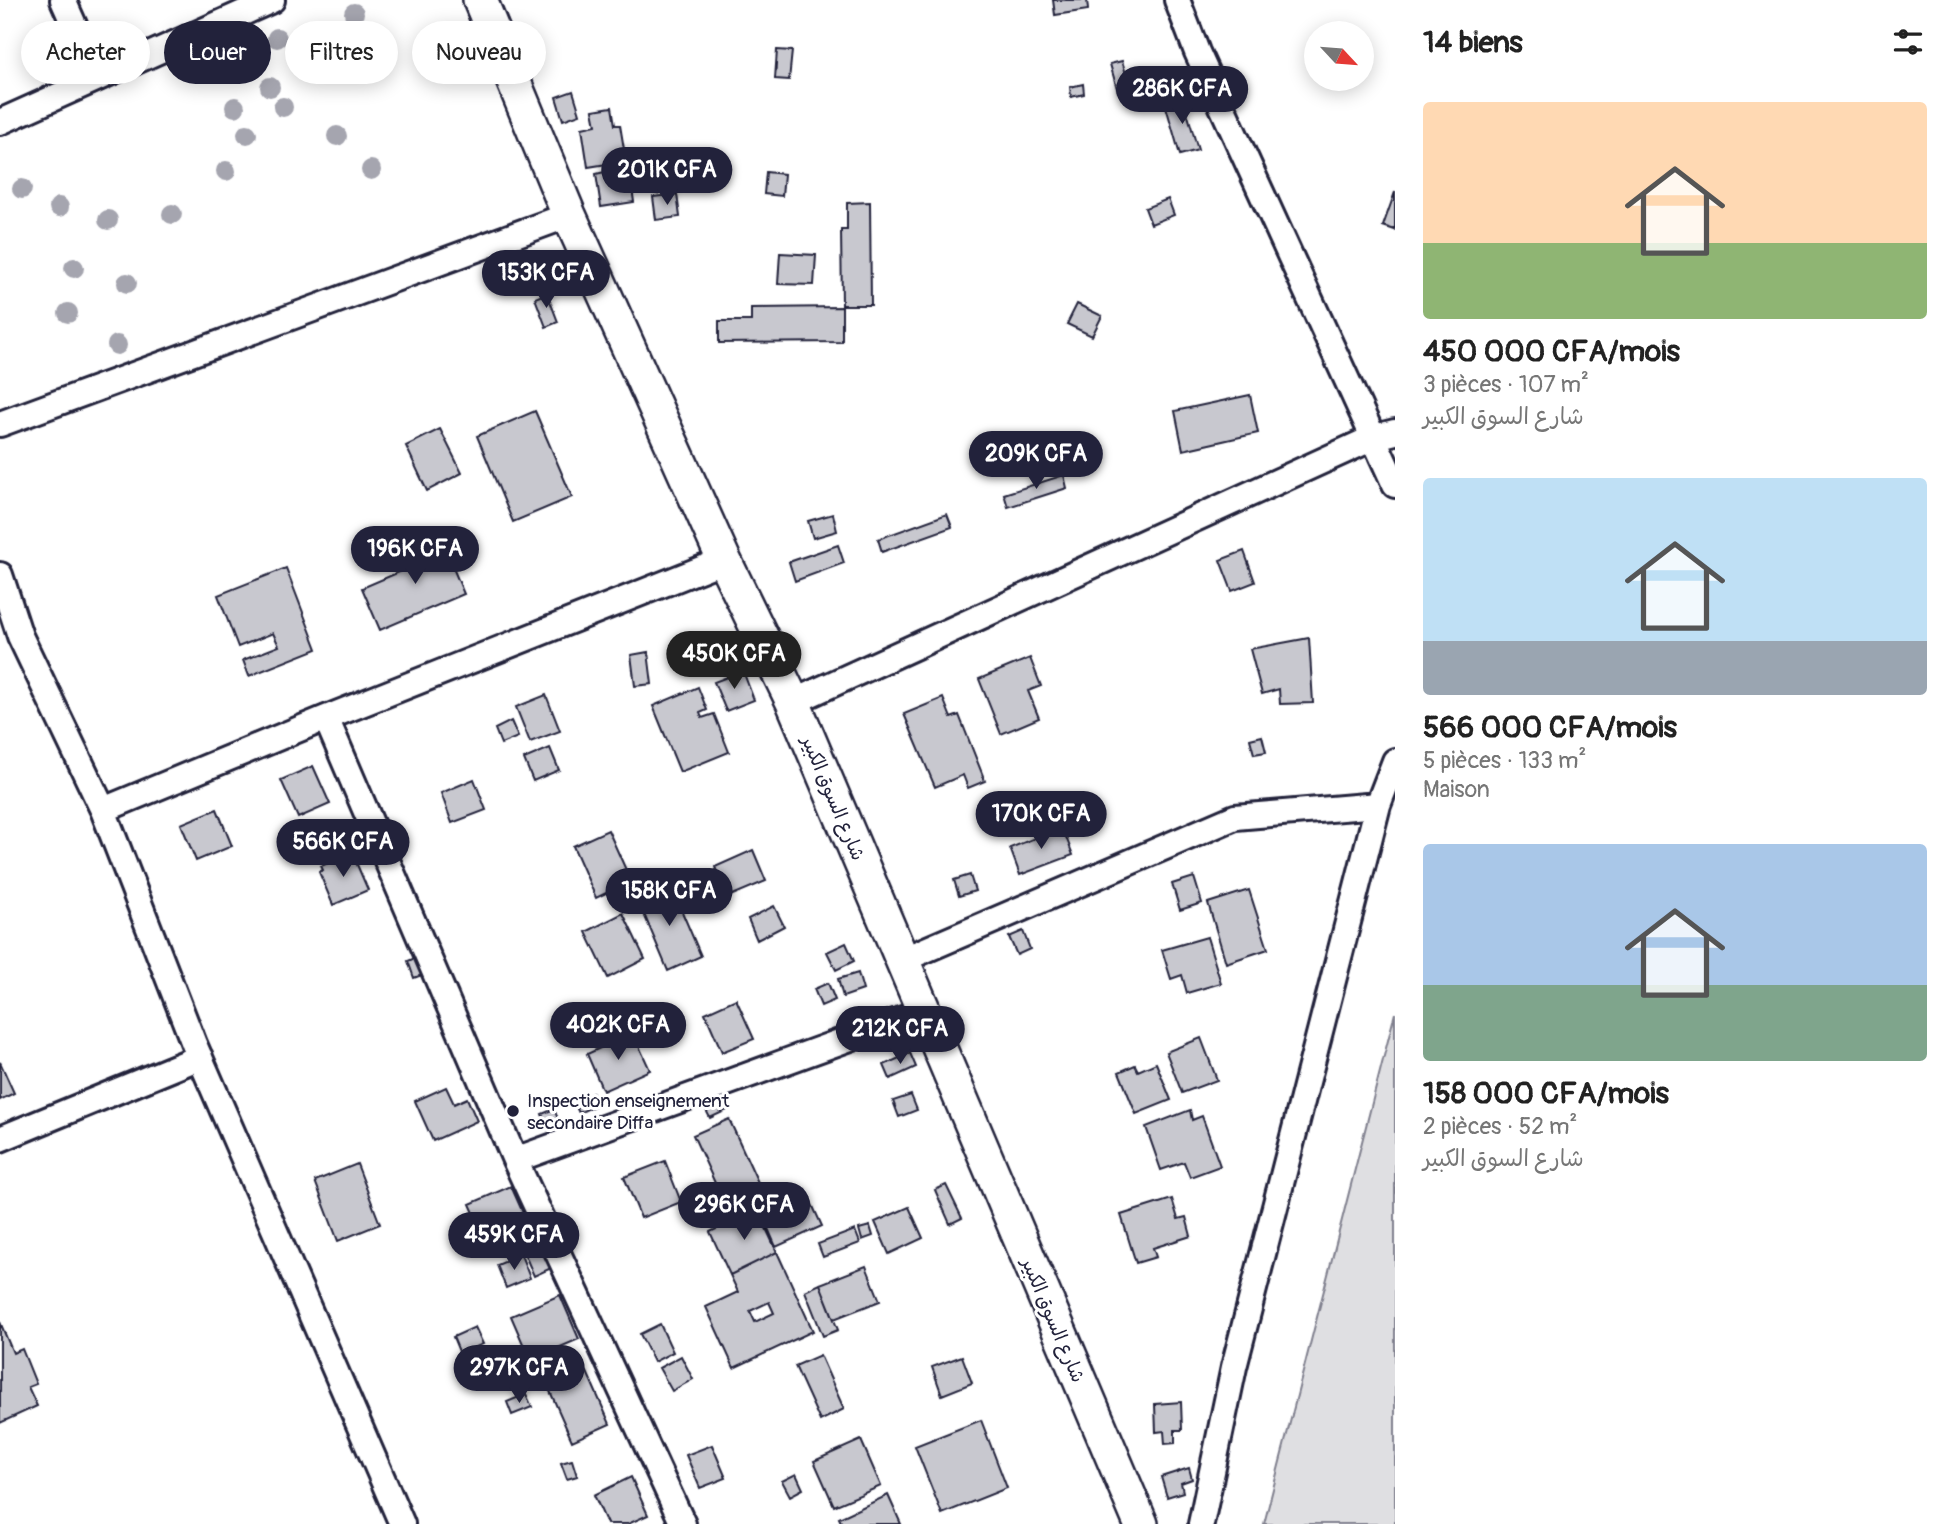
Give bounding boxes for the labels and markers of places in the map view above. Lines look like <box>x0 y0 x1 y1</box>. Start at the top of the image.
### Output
pin: 286K CFA <box>1110 66 1254 126</box>
pin: 201K CFA <box>595 148 739 207</box>
pin: 153K CFA <box>474 250 618 310</box>
pin: 209K CFA <box>964 432 1108 491</box>
pin: 196K CFA <box>343 526 487 586</box>
pin: 450K CFA <box>662 632 806 691</box>
pin: 170K CFA <box>969 792 1113 851</box>
pin: 566K CFA <box>271 820 415 879</box>
pin: 158K CFA <box>597 869 741 928</box>
pin: 402K CFA <box>546 1002 690 1062</box>
pin: 212K CFA <box>828 1006 972 1066</box>
place label: Inspection enseignement secondaire Diffa <box>527 1089 730 1135</box>
marker: Inspection enseignement secondaire Diffa <box>505 1103 521 1119</box>
pin: 296K CFA <box>672 1182 816 1242</box>
pin: 459K CFA <box>442 1212 586 1272</box>
pin: 297K CFA <box>447 1346 591 1405</box>

